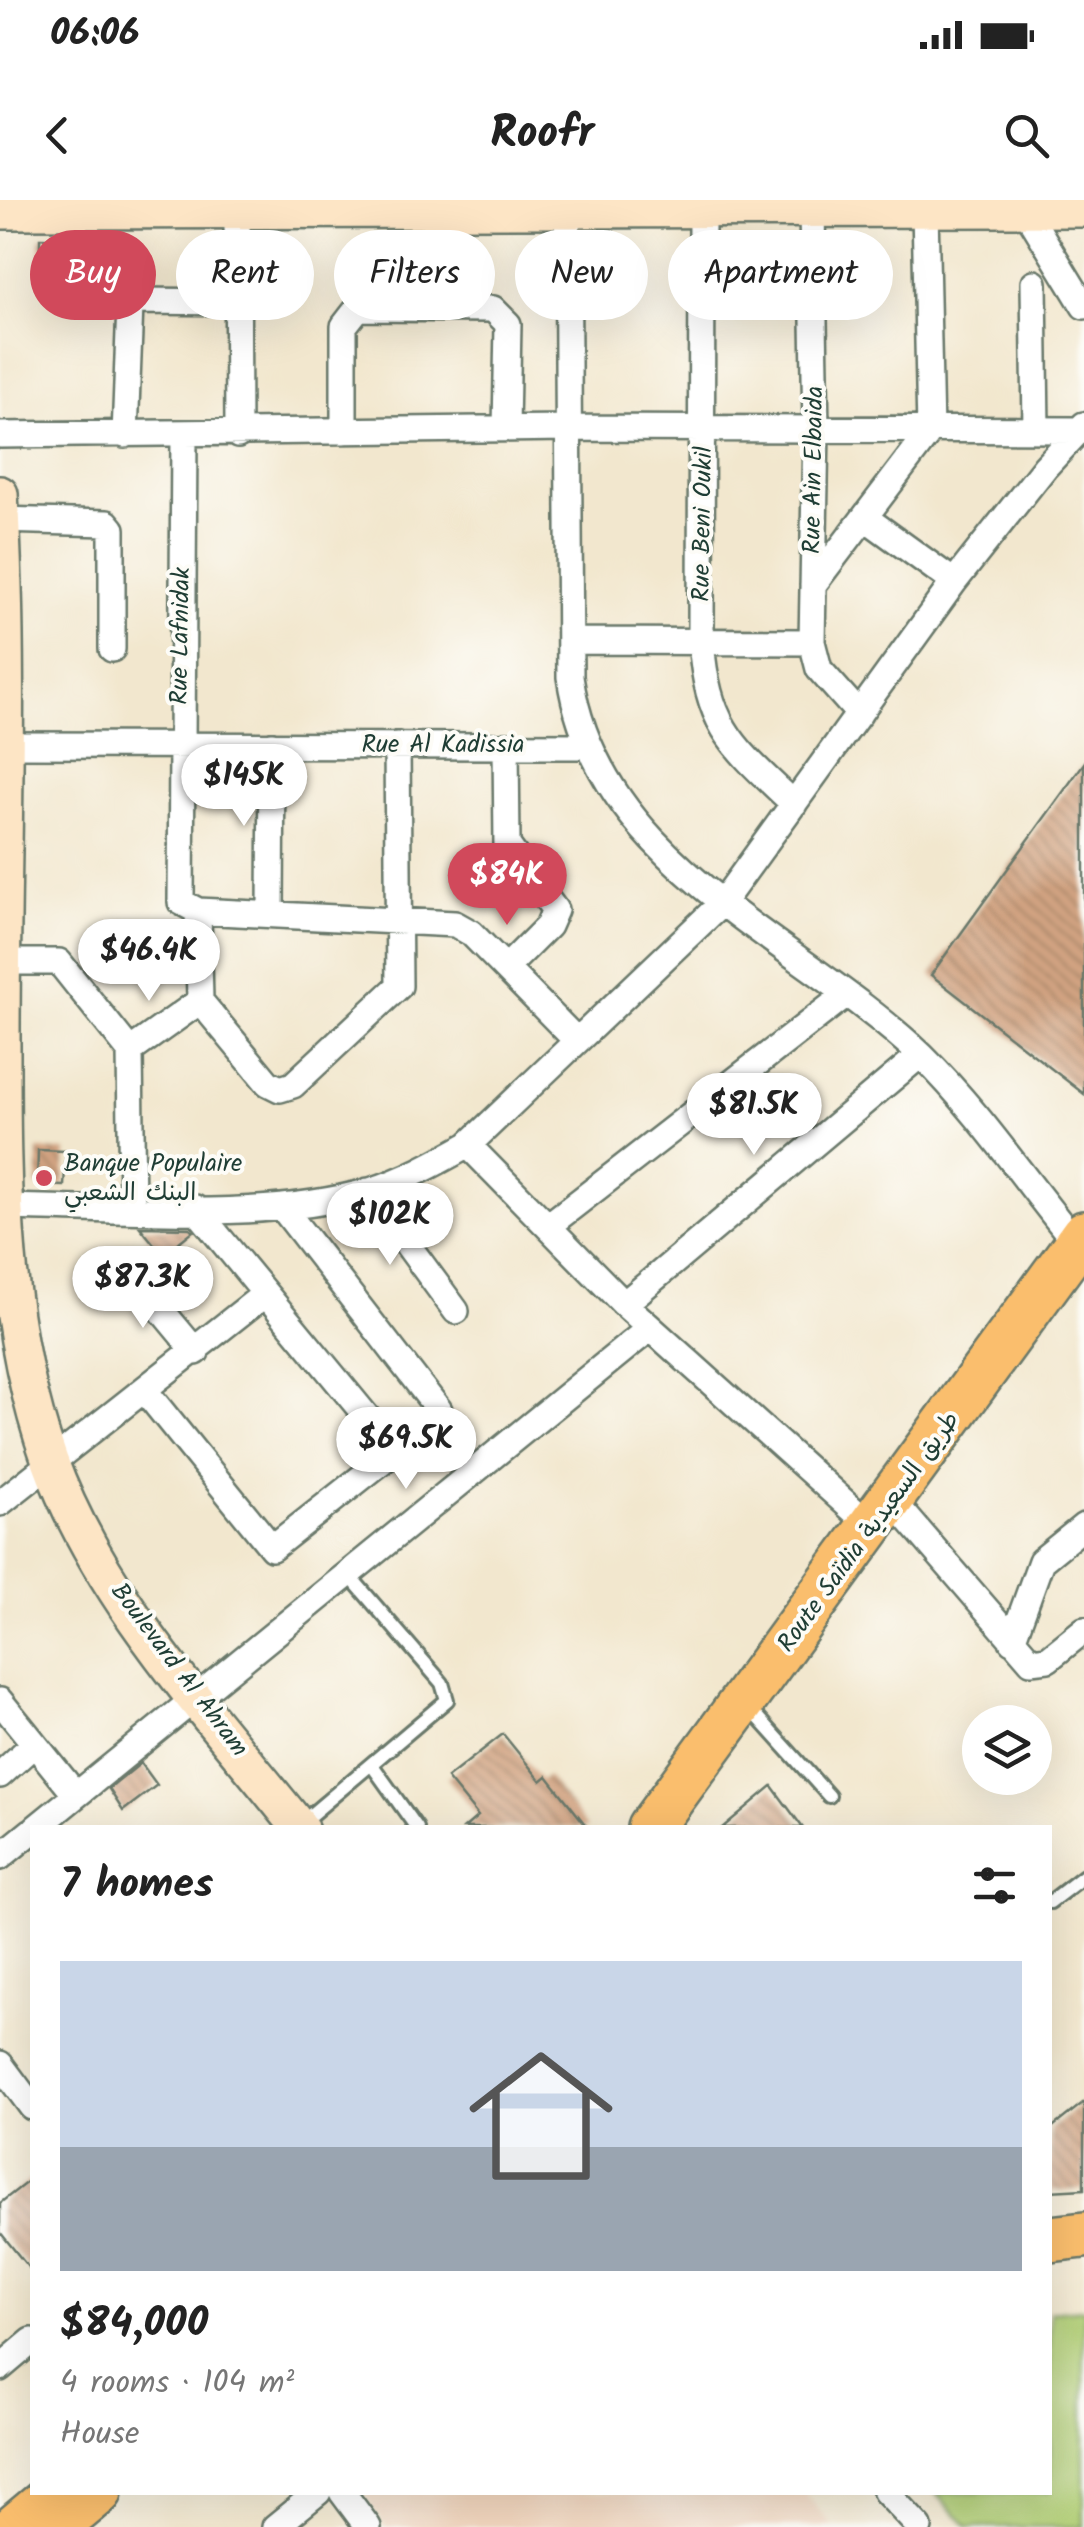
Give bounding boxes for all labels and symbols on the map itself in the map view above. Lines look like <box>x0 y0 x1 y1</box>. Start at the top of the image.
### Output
street label: Rue Ain Elbaida <box>793 386 835 554</box>
street label: Rue Beni Oukil <box>682 446 724 602</box>
street label: Rue Lafnidak <box>160 566 202 705</box>
street label: Rue Al Kadissia <box>361 725 525 765</box>
pin: $145K <box>174 744 314 829</box>
pin: $84K <box>448 843 566 928</box>
pin: $46.4K <box>68 919 230 1004</box>
pin: $81.5K <box>673 1073 835 1158</box>
place label: Banque Populaire البنك الشعبي <box>64 1144 242 1213</box>
marker: Banque Populaire البنك الشعبي <box>33 1167 55 1189</box>
pin: $102K <box>320 1183 460 1268</box>
pin: $87.3K <box>62 1246 224 1331</box>
street label: Route Saïdia طريق السعيدية <box>768 1403 970 1661</box>
pin: $69.5K <box>325 1407 487 1492</box>
street label: Boulevard Al Ahram <box>100 1574 258 1766</box>

